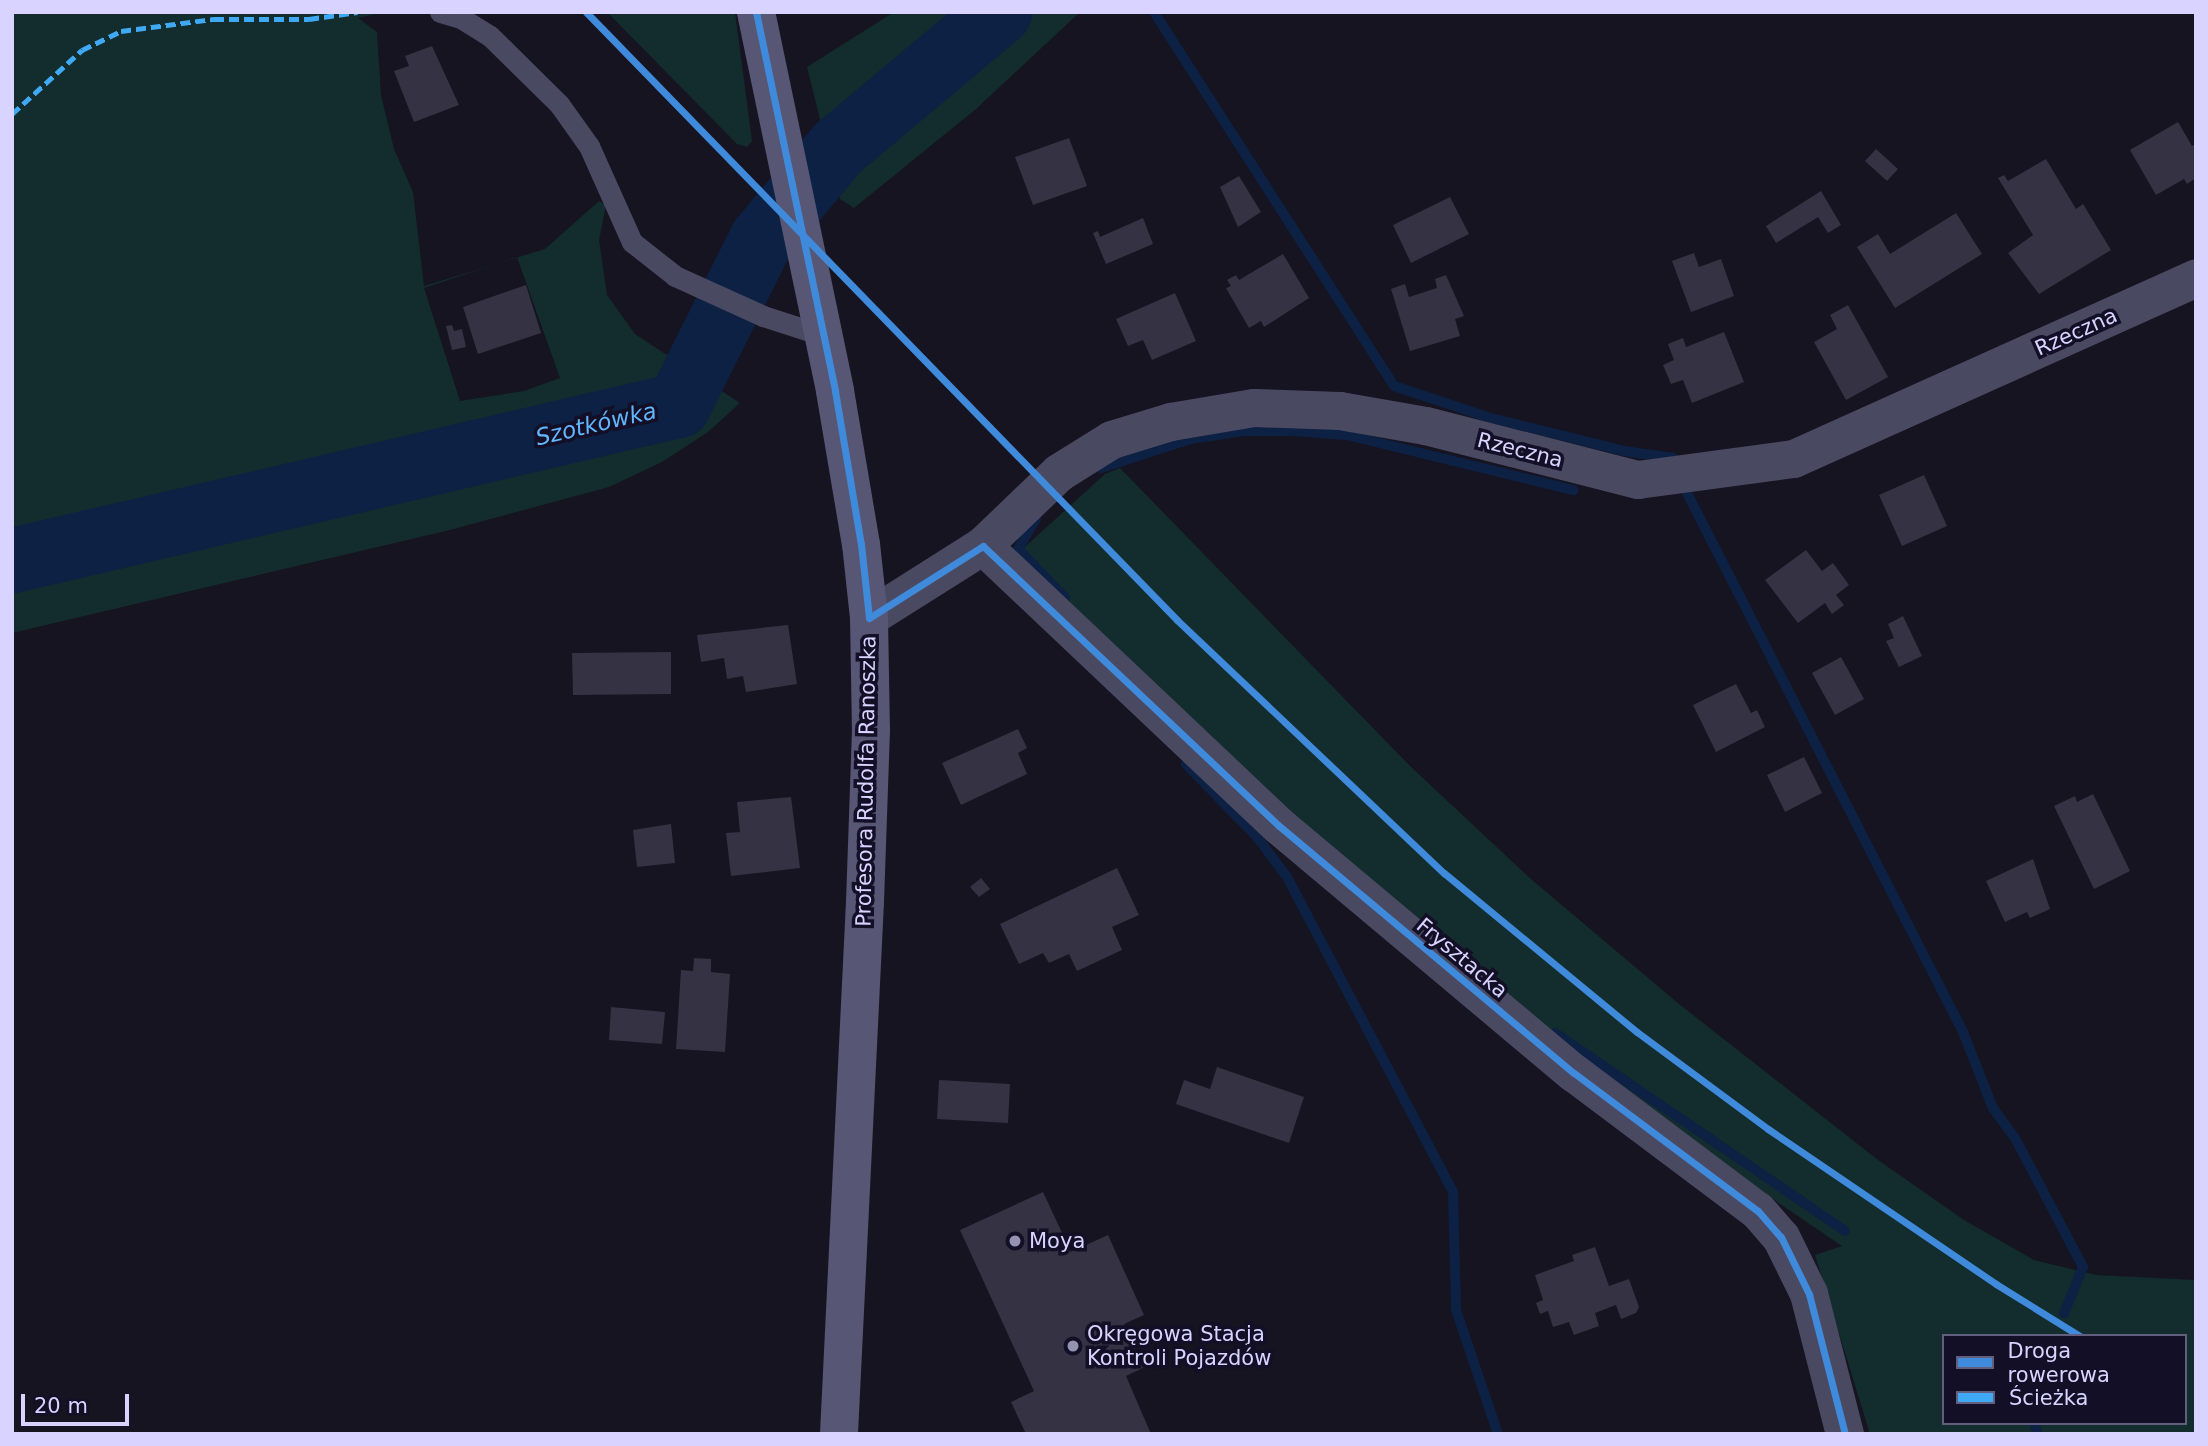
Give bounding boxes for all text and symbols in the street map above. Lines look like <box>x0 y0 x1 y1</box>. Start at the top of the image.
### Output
street label: Rzeczna <box>2031 303 2121 361</box>
water label: Szotkówka <box>533 397 659 451</box>
street label: Rzeczna <box>1475 427 1565 473</box>
street label: Profesora Rudolfa Ranoszka <box>851 635 881 927</box>
street label: Frysztacka <box>1411 913 1513 1003</box>
place label: Moya <box>1029 1228 1085 1254</box>
marker: Moya <box>1007 1233 1023 1249</box>
place label: Okręgowa Stacja Kontroli Pojazdów <box>1087 1321 1271 1371</box>
legend <box>1942 1334 2187 1425</box>
marker: Okręgowa Stacja Kontroli Pojazdów <box>1065 1338 1081 1354</box>
text: Droga rowerowa <box>2008 1339 2110 1387</box>
scale bar <box>24 1380 133 1424</box>
text: Ścieżka <box>2009 1386 2088 1410</box>
text: 20 m <box>34 1394 88 1418</box>

